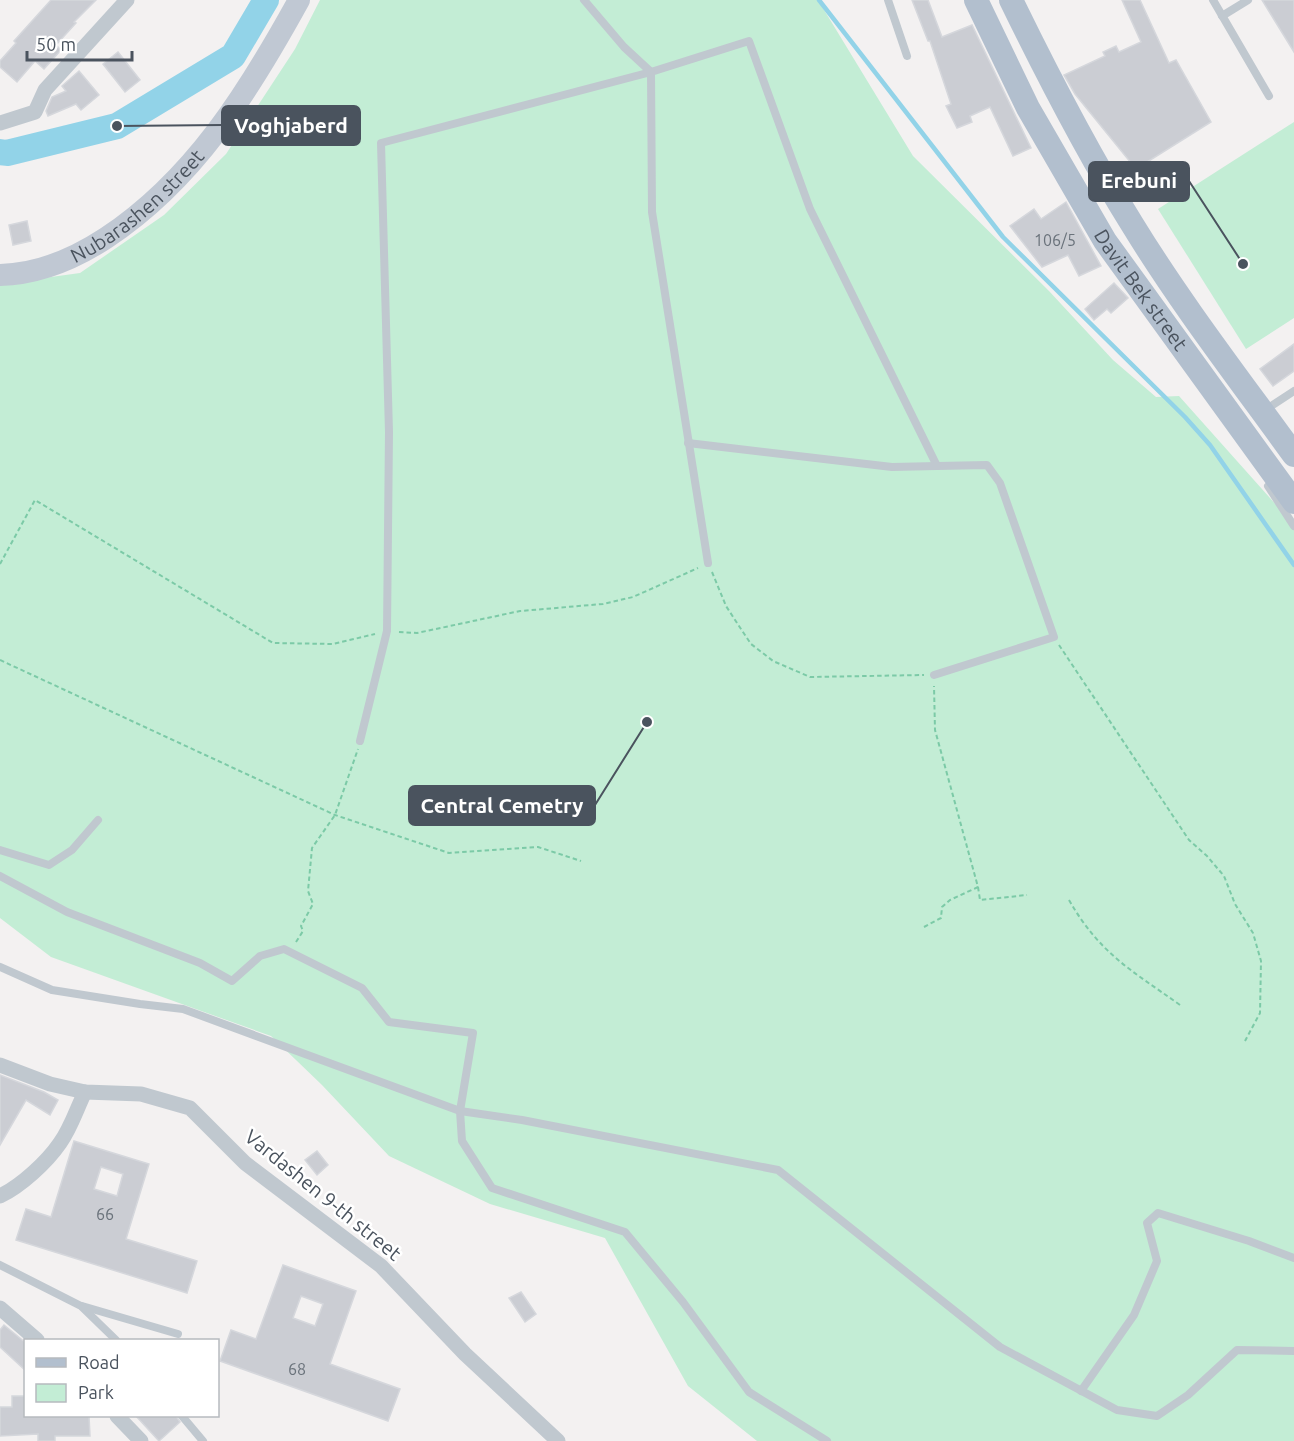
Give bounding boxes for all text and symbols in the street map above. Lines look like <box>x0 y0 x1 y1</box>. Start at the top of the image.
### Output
scale bar <box>27 24 132 62</box>
text: 50 m <box>36 34 76 54</box>
callout: Voghjaberd <box>222 106 360 145</box>
text: Voghjaberd <box>234 113 348 137</box>
street label: Nubarashen street <box>67 145 209 267</box>
callout: Erebuni <box>1089 162 1189 201</box>
text: Erebuni <box>1101 168 1177 192</box>
street label: Davit Bek street <box>1090 225 1192 355</box>
house number: 106/5 <box>1034 231 1076 249</box>
callout: Central Cemetry <box>409 786 595 825</box>
text: Central Cemetry <box>421 793 583 817</box>
street label: Vardashen 9-th street <box>241 1125 406 1265</box>
house number: 66 <box>96 1205 114 1223</box>
legend <box>24 1339 219 1417</box>
text: Road <box>78 1352 120 1372</box>
house number: 68 <box>288 1360 306 1378</box>
text: Park <box>78 1382 114 1402</box>

